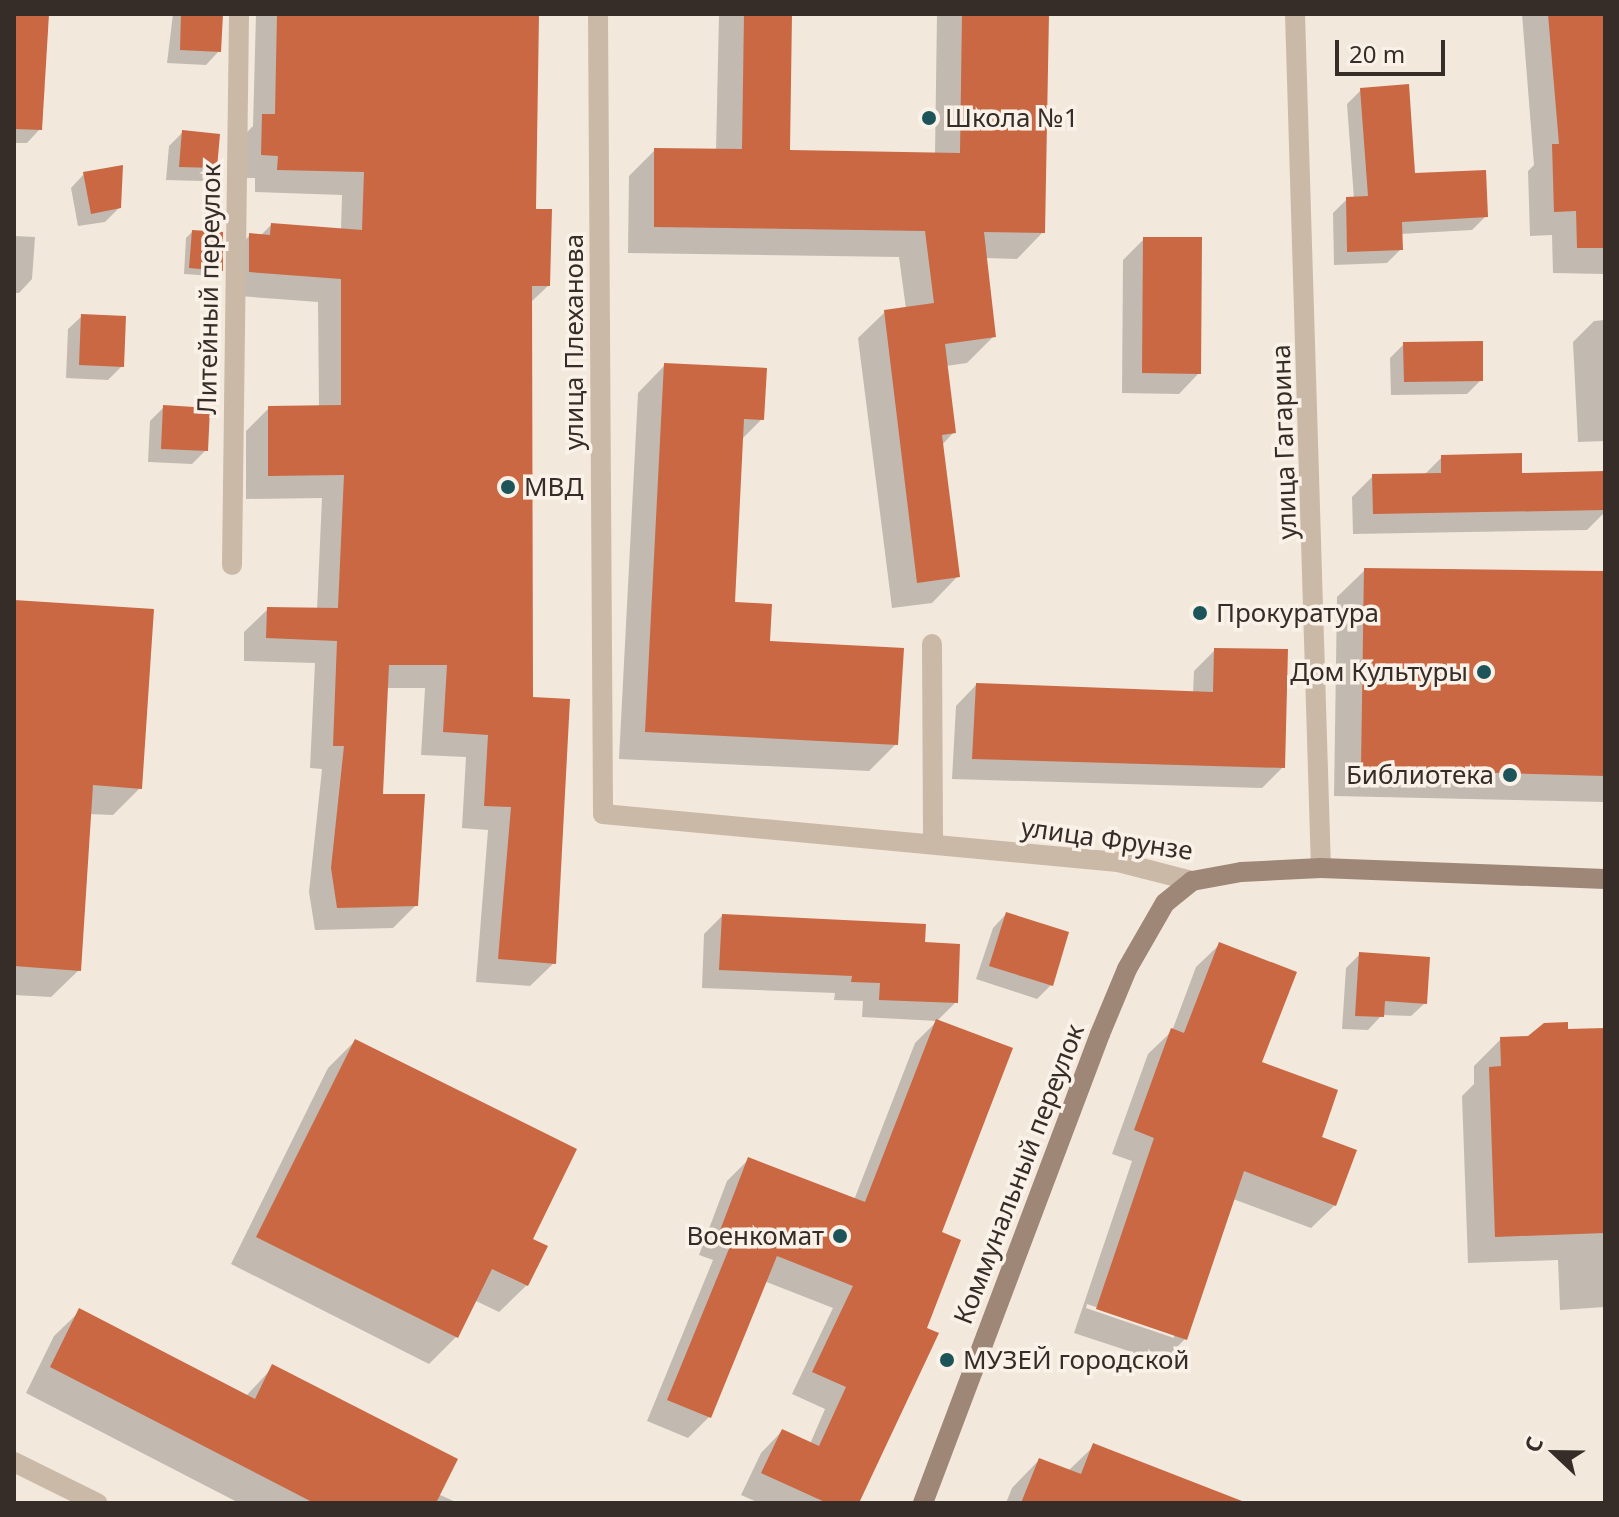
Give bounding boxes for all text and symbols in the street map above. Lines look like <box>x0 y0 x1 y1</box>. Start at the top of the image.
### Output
scale bar <box>1339 24 1449 74</box>
text: 20 m <box>1349 37 1405 70</box>
place label: Школа №1 <box>945 102 1079 134</box>
marker: Школа №1 <box>920 109 938 127</box>
street label: Литейный переулок <box>191 163 227 415</box>
street label: улица Плеханова <box>558 234 590 450</box>
street label: улица Гагарина <box>1265 344 1303 540</box>
place label: МВД <box>524 471 583 503</box>
marker: МВД <box>499 478 517 496</box>
place label: Прокуратура <box>1216 597 1379 629</box>
marker: Прокуратура <box>1191 604 1209 622</box>
place label: Дом Культуры <box>1290 656 1468 688</box>
marker: Дом Культуры <box>1475 663 1493 681</box>
place label: Библиотека <box>1346 759 1494 791</box>
marker: Библиотека <box>1501 766 1519 784</box>
street label: улица Фрунзе <box>1019 812 1195 866</box>
street label: Коммунальный переулок <box>947 1020 1091 1328</box>
place label: Военкомат <box>686 1220 824 1252</box>
marker: Военкомат <box>831 1227 849 1245</box>
place label: МУЗЕЙ городской <box>963 1344 1190 1376</box>
marker: МУЗЕЙ городской <box>938 1351 956 1369</box>
north arrow <box>1515 1413 1595 1493</box>
text: С <box>1516 1432 1549 1456</box>

